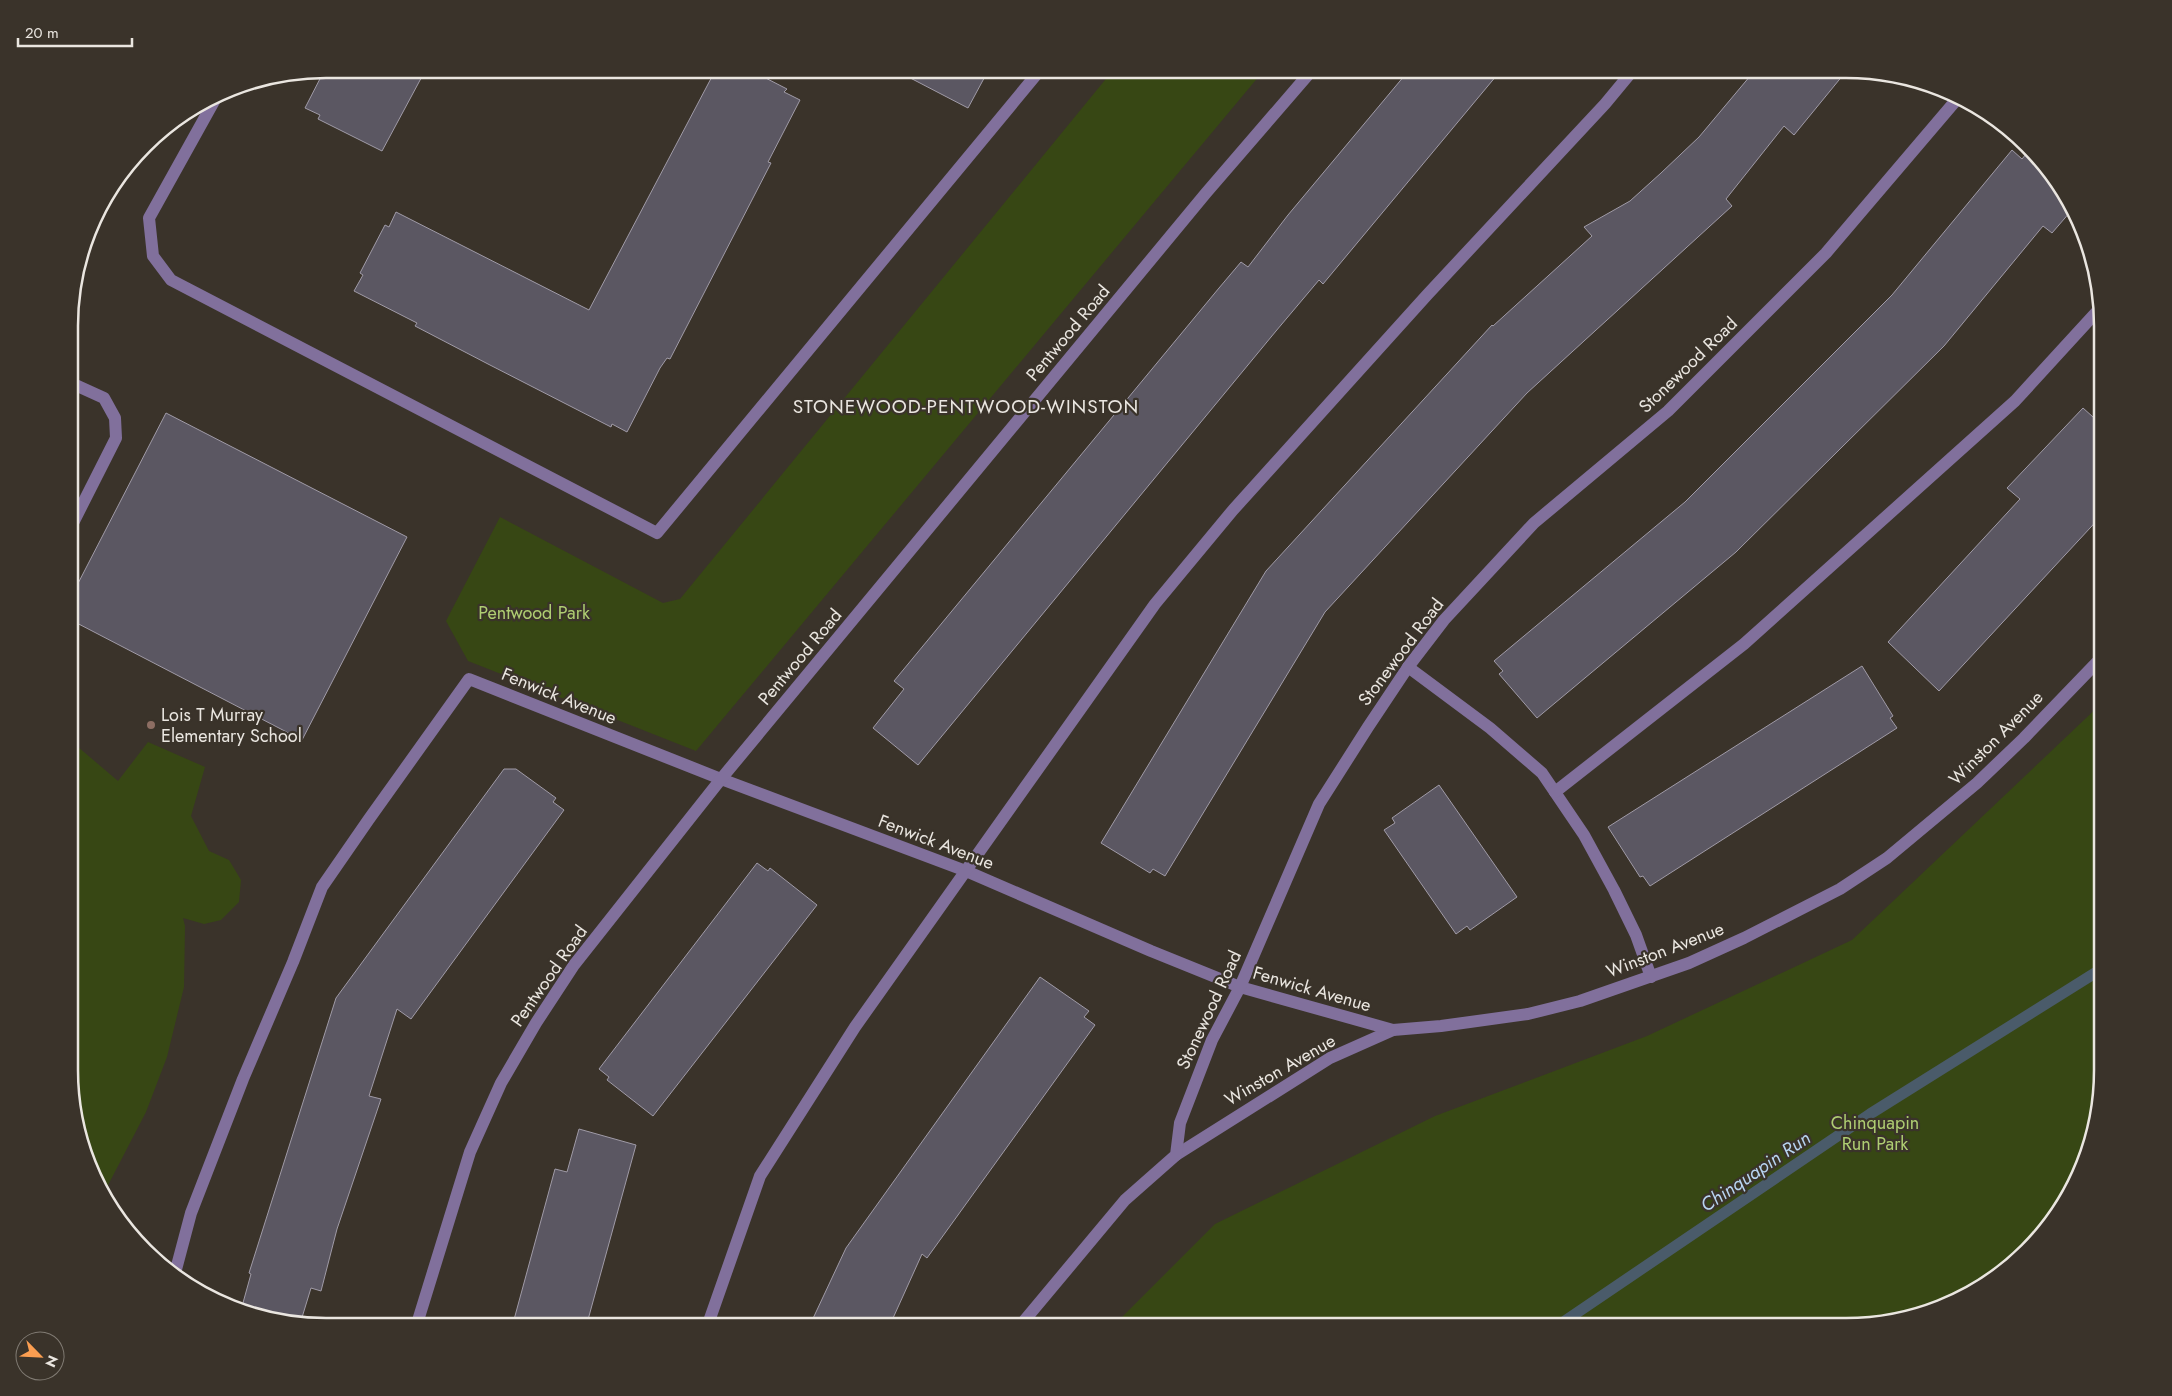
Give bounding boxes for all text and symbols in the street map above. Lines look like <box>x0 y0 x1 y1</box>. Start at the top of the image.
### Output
scale bar <box>18 15 131 47</box>
text: 20 m <box>25 22 59 44</box>
street label: Pentwood Road <box>1020 279 1116 387</box>
street label: Stonewood Road <box>1633 311 1743 419</box>
district label: STONEWOOD-PENTWOOD-WINSTON <box>793 393 1139 420</box>
street label: Stonewood Road <box>1352 593 1450 711</box>
park label: Pentwood Park <box>478 600 590 626</box>
street label: Pentwood Road <box>752 603 848 711</box>
street label: Fenwick Avenue <box>498 661 620 731</box>
street label: Winston Avenue <box>1943 685 2049 791</box>
place label: Lois T Murray Elementary School <box>161 702 302 749</box>
marker: Lois T Murray Elementary School <box>145 719 157 731</box>
street label: Fenwick Avenue <box>874 808 998 876</box>
street label: Winston Avenue <box>1602 916 1728 984</box>
street label: Pentwood Road <box>504 920 594 1032</box>
street label: Stonewood Road <box>1170 946 1248 1074</box>
street label: Fenwick Avenue <box>1250 960 1374 1018</box>
street label: Winston Avenue <box>1220 1028 1340 1112</box>
park label: Chinquapin Run Park <box>1831 1110 1919 1157</box>
water label: Chinquapin Run <box>1695 1124 1816 1218</box>
north arrow <box>15 1331 65 1381</box>
text: N <box>40 1352 63 1370</box>

